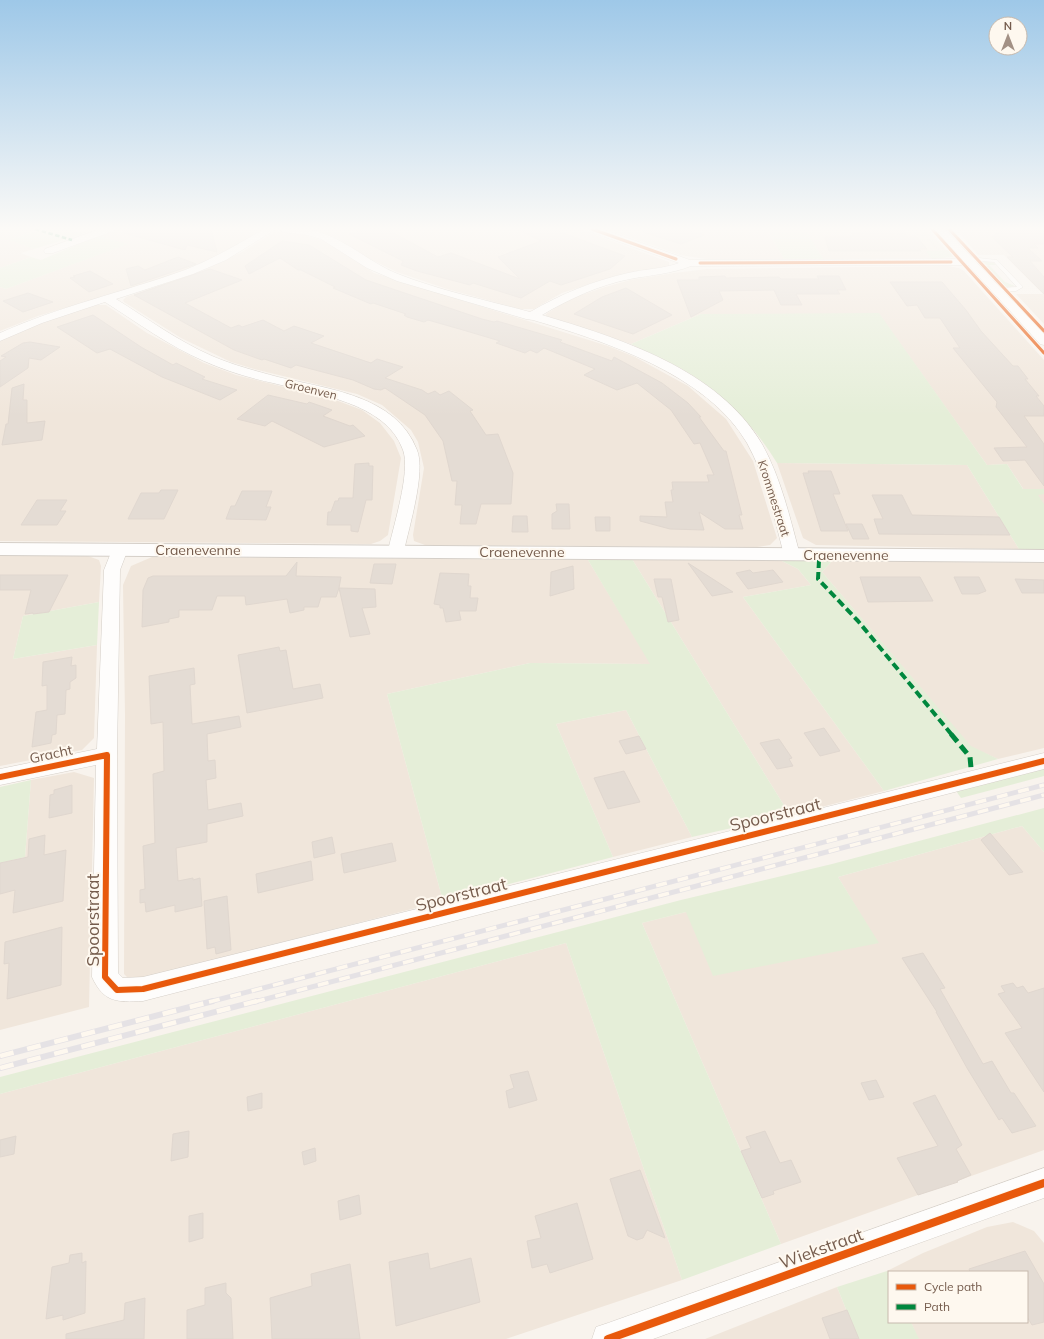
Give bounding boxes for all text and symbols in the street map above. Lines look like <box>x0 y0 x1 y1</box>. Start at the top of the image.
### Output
north arrow <box>988 16 1028 56</box>
text: N <box>1004 19 1012 33</box>
street label: Groenven <box>283 375 339 403</box>
street label: Krommestraat <box>755 458 793 538</box>
street label: Craenevenne <box>155 541 241 559</box>
street label: Craenevenne <box>479 543 565 561</box>
street label: Craenevenne <box>803 546 889 564</box>
street label: Gracht <box>28 741 74 767</box>
street label: Spoorstraat <box>727 793 823 835</box>
street label: Spoorstraat <box>82 873 103 967</box>
street label: Spoorstraat <box>413 873 509 915</box>
street label: Wiekstraat <box>776 1223 866 1273</box>
legend <box>888 1271 1028 1323</box>
text: Cycle path <box>924 1279 982 1294</box>
text: Path <box>924 1299 950 1314</box>

